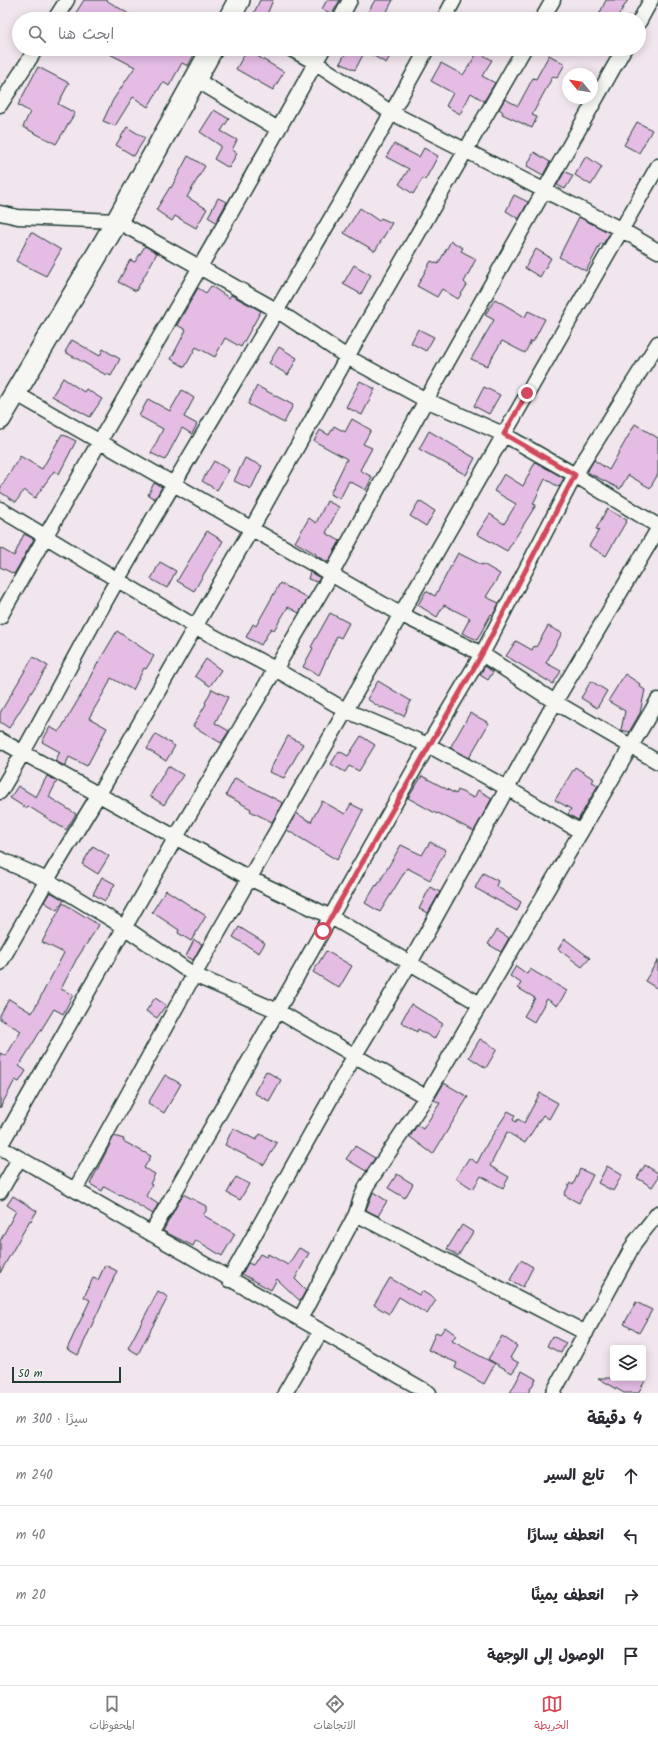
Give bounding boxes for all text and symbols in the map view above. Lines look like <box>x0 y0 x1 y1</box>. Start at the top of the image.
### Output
search box <box>12 12 646 56</box>
icon: search <box>26 23 48 45</box>
text: ابحث هنا <box>58 23 114 47</box>
north arrow <box>562 68 598 104</box>
route end <box>518 384 536 402</box>
route start <box>314 922 332 940</box>
map controls <box>610 1345 646 1381</box>
button: layers <box>610 1345 646 1381</box>
scale bar <box>12 1365 121 1384</box>
text: 50 m <box>18 1365 43 1383</box>
text: 4 دقيقة <box>587 1406 642 1433</box>
text: سيرًا · 300 m <box>16 1409 88 1430</box>
text: تابع السير <box>545 1464 604 1488</box>
text: 240 m <box>16 1465 53 1486</box>
icon: ahead <box>620 1465 642 1487</box>
text: انعطف يسارًا <box>527 1524 604 1548</box>
text: 40 m <box>16 1525 45 1546</box>
icon: left <box>620 1525 642 1547</box>
text: انعطف يمينًا <box>531 1584 604 1608</box>
text: 20 m <box>16 1585 46 1606</box>
icon: right <box>620 1585 642 1607</box>
text: الوصول إلى الوجهة <box>487 1644 604 1668</box>
icon: arrive <box>620 1645 642 1667</box>
tab: المحفوظات <box>89 1693 135 1735</box>
tab: الاتجاهات <box>313 1693 356 1735</box>
tab: الخريطة <box>534 1693 569 1735</box>

